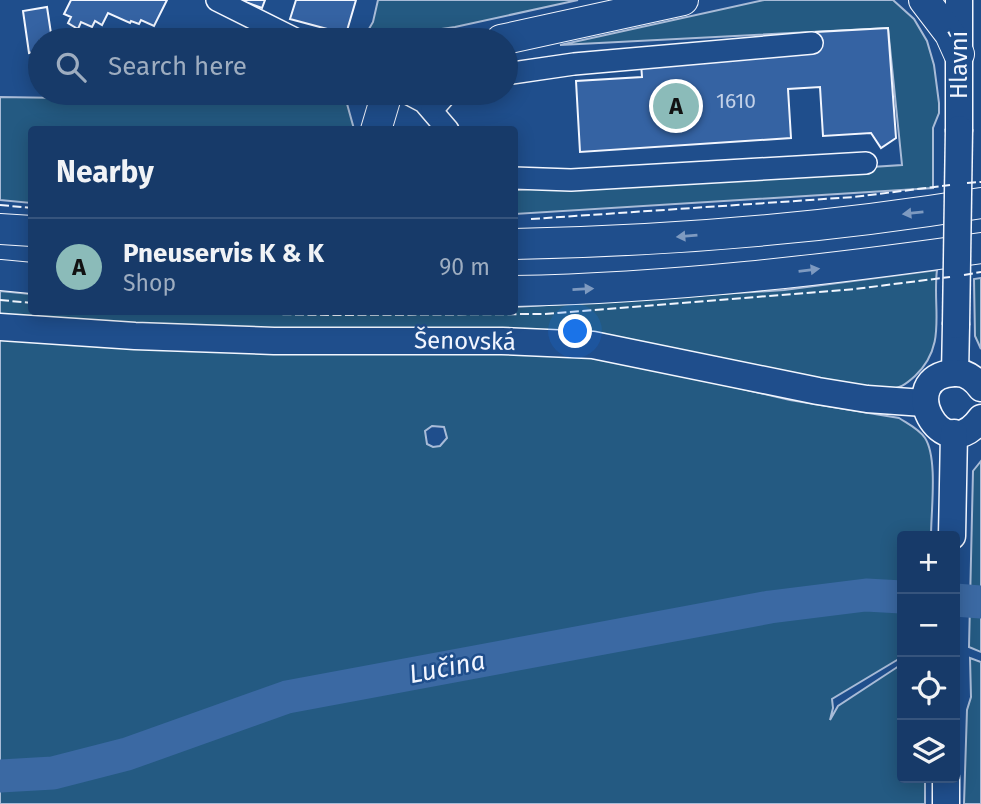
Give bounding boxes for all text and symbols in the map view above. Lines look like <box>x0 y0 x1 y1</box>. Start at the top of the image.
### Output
search box <box>28 28 518 105</box>
street label: Hlavní <box>945 30 973 99</box>
icon: search <box>52 48 90 86</box>
text: Search here <box>108 51 247 82</box>
pin: A <box>653 80 699 132</box>
house number: 1610 <box>716 88 756 114</box>
text: Nearby <box>56 154 154 190</box>
one-way arrow <box>902 207 924 218</box>
one-way arrow <box>676 231 698 242</box>
text: Pneuservis K & K <box>123 238 324 269</box>
text: A <box>72 253 86 281</box>
text: 90 m <box>439 253 490 281</box>
one-way arrow <box>799 265 821 276</box>
text: Shop <box>123 269 176 297</box>
one-way arrow <box>572 283 594 294</box>
your location <box>558 314 592 348</box>
street label: Šenovská <box>414 325 516 356</box>
map controls <box>897 531 960 783</box>
button: + <box>897 531 960 594</box>
button: − <box>897 594 960 657</box>
water label: Lučina <box>406 645 488 690</box>
button: locate <box>897 657 960 720</box>
button: layers <box>897 720 960 783</box>

